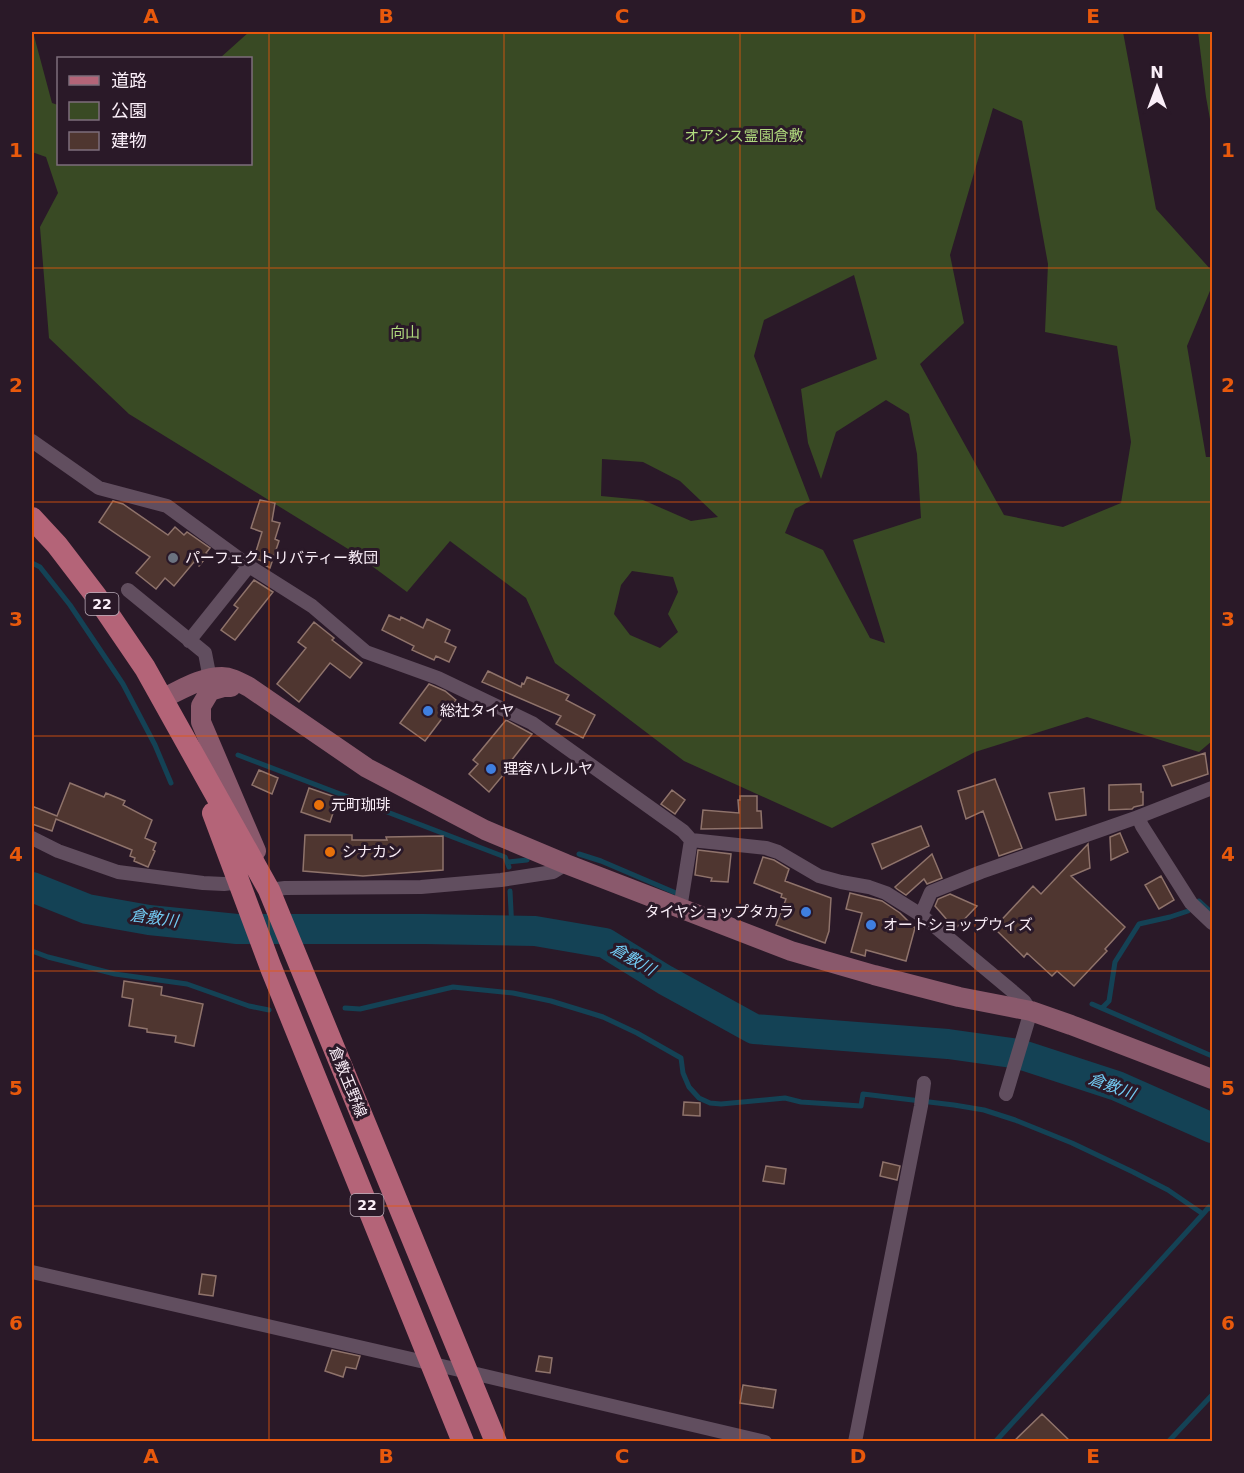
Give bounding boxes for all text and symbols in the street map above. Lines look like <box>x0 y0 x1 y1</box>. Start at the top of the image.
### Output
text: A <box>143 4 159 28</box>
text: B <box>378 4 394 28</box>
text: C <box>615 4 629 28</box>
text: D <box>850 4 866 28</box>
text: E <box>1086 4 1100 28</box>
legend <box>57 57 252 165</box>
north arrow <box>1127 57 1187 117</box>
text: N <box>1150 63 1164 82</box>
text: 道路 <box>111 70 147 91</box>
text: 公園 <box>111 100 147 121</box>
park label: オアシス霊園倉敷 <box>684 127 804 145</box>
text: 建物 <box>111 130 147 151</box>
text: 1 <box>9 138 23 162</box>
text: 1 <box>1221 138 1235 162</box>
park label: 向山 <box>390 324 420 342</box>
text: 2 <box>9 373 23 397</box>
text: 2 <box>1221 373 1235 397</box>
place label: パーフェクトリバティー教団 <box>185 549 378 567</box>
marker: パーフェクトリバティー教団 <box>166 551 180 565</box>
road number: 22 <box>86 593 118 615</box>
text: 3 <box>9 607 23 631</box>
text: 3 <box>1221 607 1235 631</box>
place label: 総社タイヤ <box>440 702 515 720</box>
marker: 総社タイヤ <box>421 704 435 718</box>
place label: 理容ハレルヤ <box>503 760 593 778</box>
marker: 理容ハレルヤ <box>484 762 498 776</box>
place label: 元町珈琲 <box>331 796 391 814</box>
marker: 元町珈琲 <box>312 798 326 812</box>
text: 4 <box>9 842 23 866</box>
text: 4 <box>1221 842 1235 866</box>
place label: シナカン <box>342 843 402 861</box>
marker: シナカン <box>323 845 337 859</box>
place label: タイヤショップタカラ <box>644 903 794 921</box>
water label: 倉敷川 <box>129 905 181 931</box>
marker: タイヤショップタカラ <box>799 905 813 919</box>
place label: オートショップウィズ <box>883 916 1033 934</box>
marker: オートショップウィズ <box>864 918 878 932</box>
water label: 倉敷川 <box>607 939 660 980</box>
street label: 倉敷玉野線 <box>326 1044 370 1120</box>
water label: 倉敷川 <box>1086 1069 1140 1104</box>
text: 5 <box>9 1076 23 1100</box>
text: 5 <box>1221 1076 1235 1100</box>
road number: 22 <box>350 1194 384 1216</box>
text: 6 <box>9 1311 23 1335</box>
text: 6 <box>1221 1311 1235 1335</box>
text: A <box>143 1444 159 1468</box>
text: B <box>378 1444 394 1468</box>
text: C <box>615 1444 629 1468</box>
text: D <box>850 1444 866 1468</box>
text: E <box>1086 1444 1100 1468</box>

